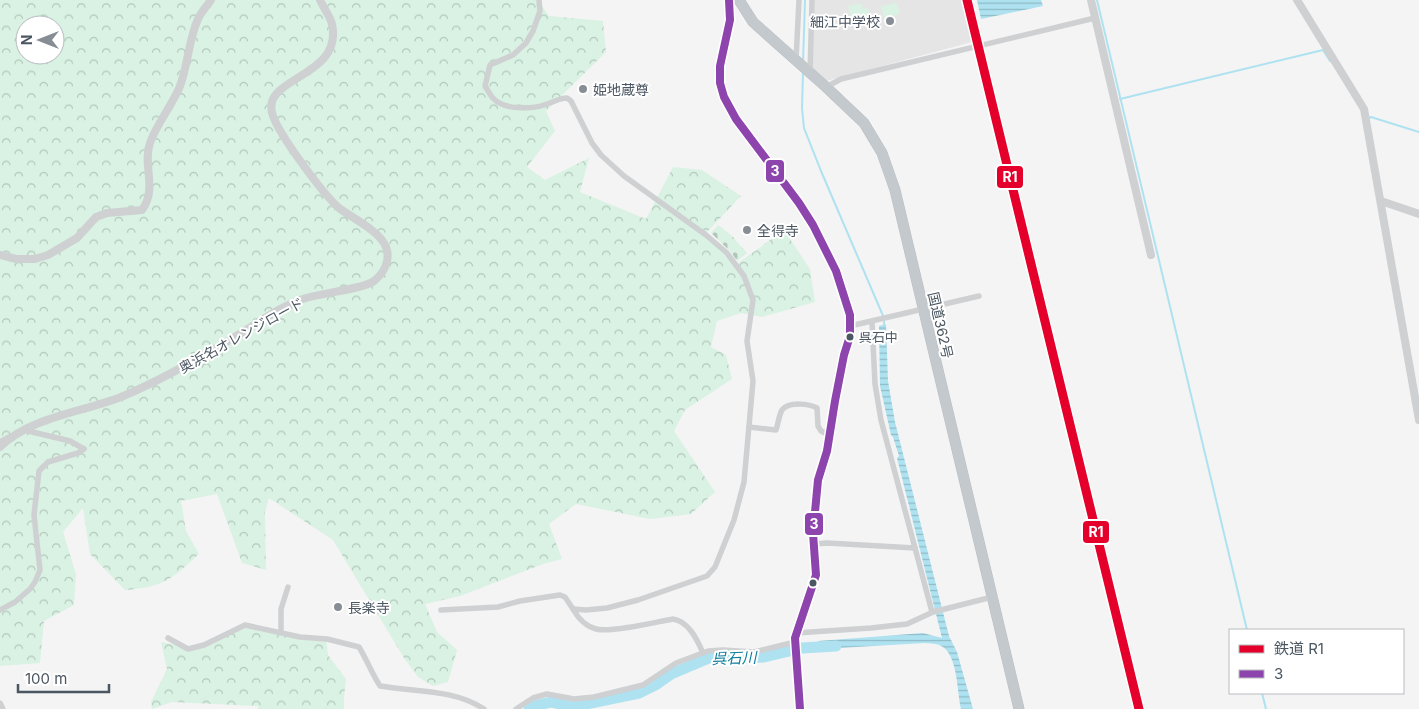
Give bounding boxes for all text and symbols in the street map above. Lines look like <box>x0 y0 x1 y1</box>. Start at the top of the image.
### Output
place label: 細江中学校 <box>810 13 880 30</box>
north arrow <box>15 15 65 65</box>
marker: 細江中学校 <box>884 15 896 27</box>
text: N <box>18 35 35 45</box>
place label: 姫地蔵尊 <box>593 81 649 98</box>
marker: 姫地蔵尊 <box>577 83 589 95</box>
line badge: 3 <box>765 159 785 183</box>
text: 3 <box>770 162 780 179</box>
line badge: R1 <box>996 165 1024 189</box>
text: R1 <box>1002 168 1018 185</box>
place label: 全得寺 <box>757 222 799 239</box>
marker: 全得寺 <box>741 224 753 236</box>
street label: 国道362号 <box>925 290 957 360</box>
street label: 奥浜名オレンジロード <box>176 294 306 376</box>
place label: 呉石中 <box>859 329 898 345</box>
marker: 呉石中 <box>845 332 855 342</box>
line badge: 3 <box>804 512 824 536</box>
text: 3 <box>809 515 819 532</box>
line badge: R1 <box>1082 520 1110 544</box>
text: R1 <box>1088 523 1104 540</box>
unlabelled marker <box>808 578 818 588</box>
place label: 長楽寺 <box>348 599 390 616</box>
marker: 長楽寺 <box>332 601 344 613</box>
legend <box>1229 629 1404 694</box>
text: 鉄道 R1 <box>1274 639 1324 658</box>
water label: 呉石川 <box>711 648 759 668</box>
scale bar <box>18 662 109 694</box>
text: 3 <box>1274 664 1283 683</box>
text: 100 m <box>25 669 67 688</box>

